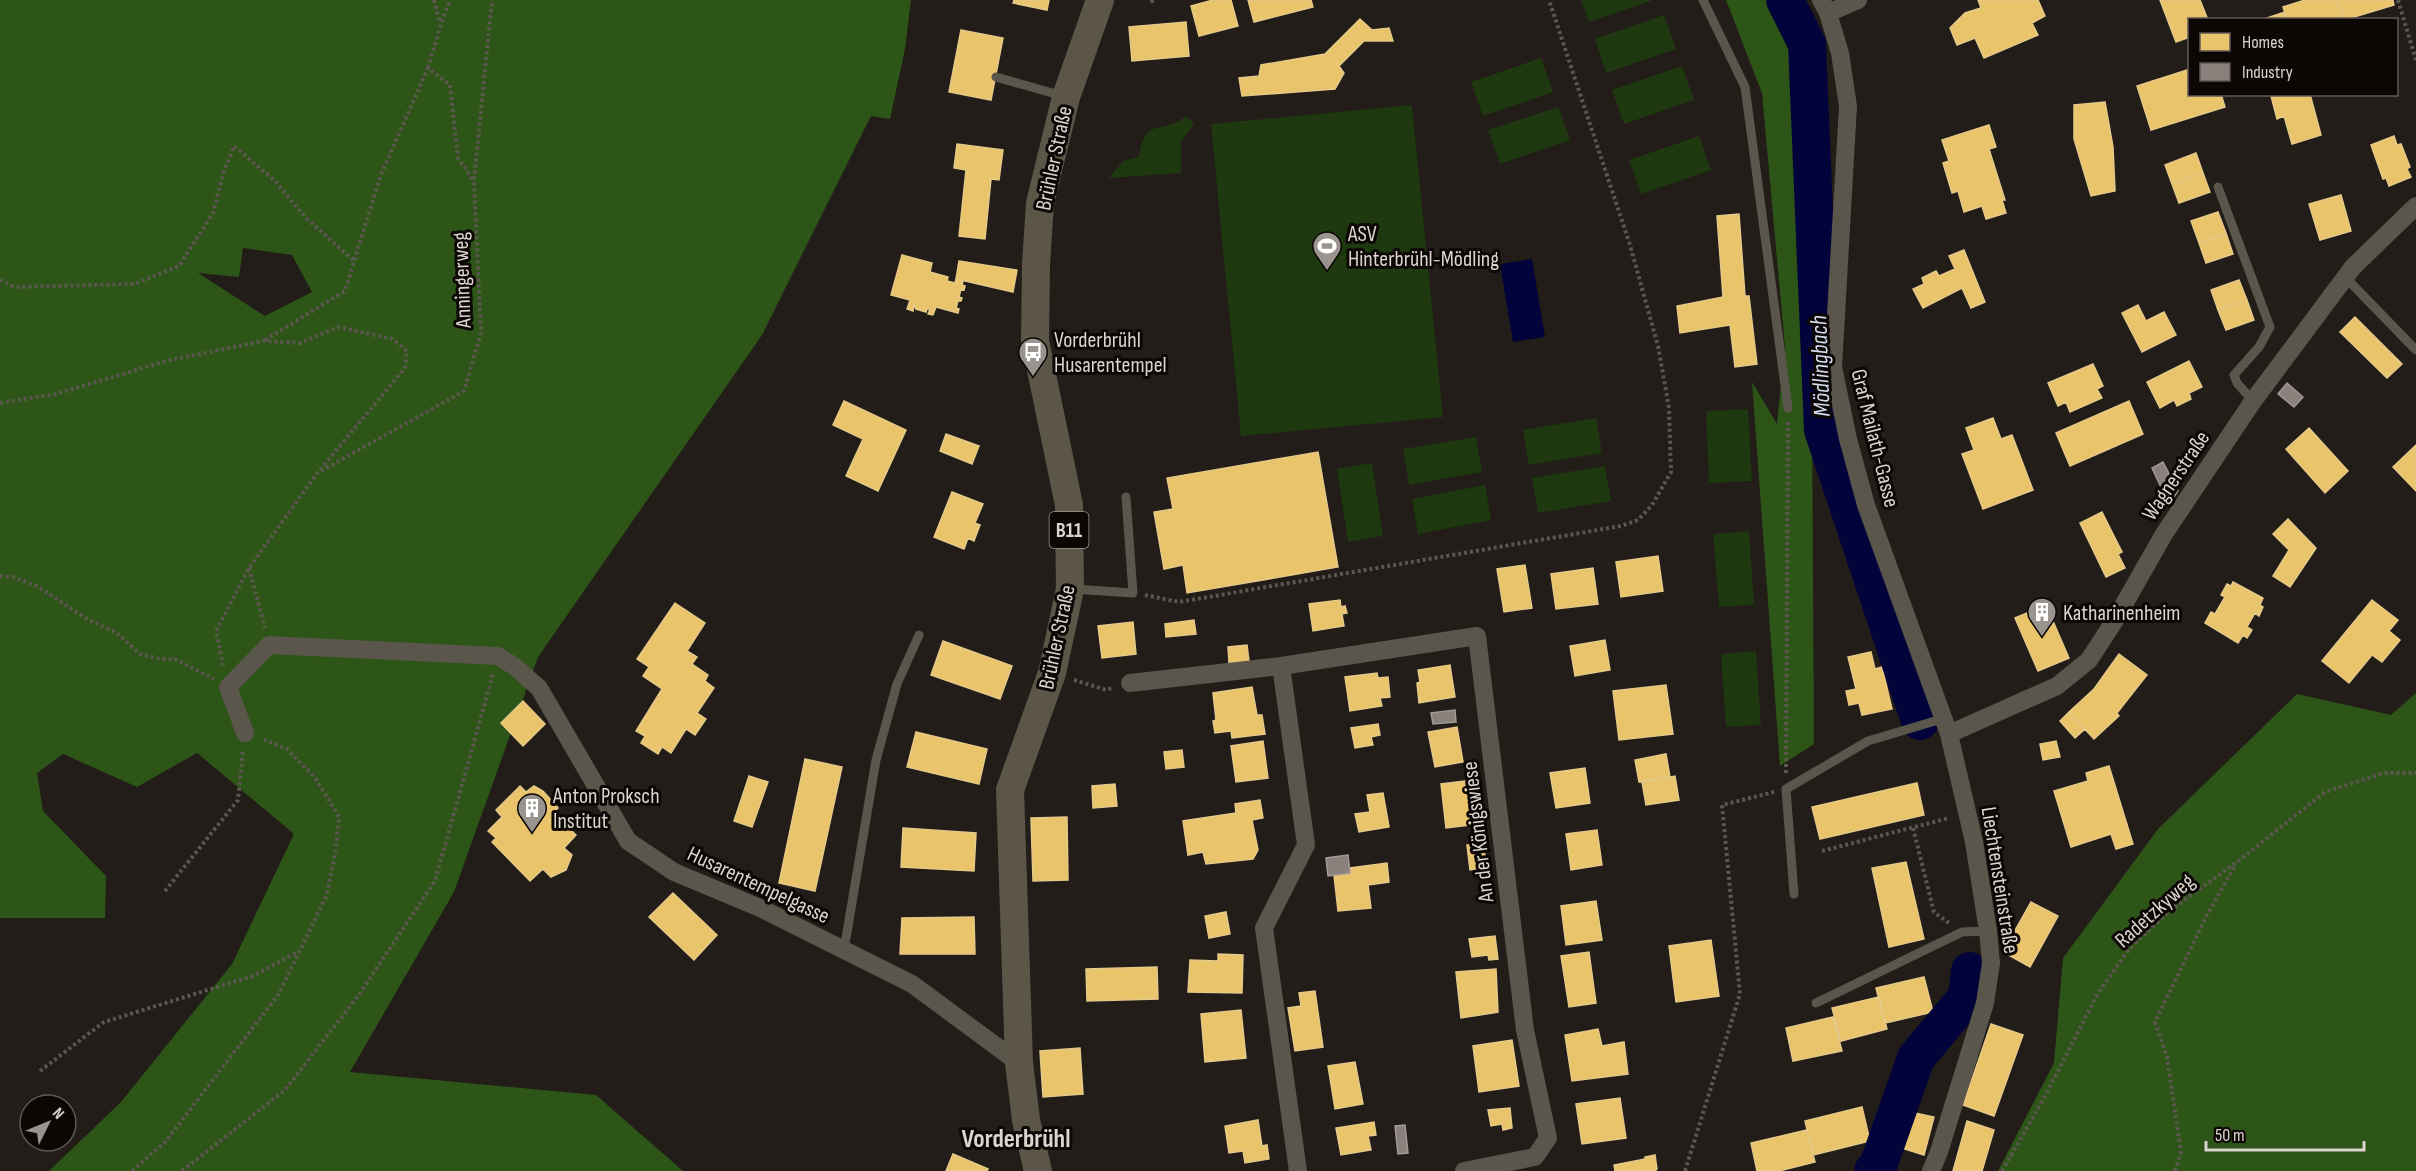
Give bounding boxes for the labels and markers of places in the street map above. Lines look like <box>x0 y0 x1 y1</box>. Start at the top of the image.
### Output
place label: ASV Hinterbrühl-Mödling <box>1347 221 1499 273</box>
sports icon: ASV Hinterbrühl-Mödling <box>1311 230 1343 272</box>
place label: Vorderbrühl Husarentempel <box>1054 327 1167 379</box>
bus stop icon: Vorderbrühl Husarentempel <box>1017 336 1049 378</box>
building icon: Katharinenheim <box>2026 596 2058 638</box>
place label: Katharinenheim <box>2063 600 2180 627</box>
place label: Anton Proksch Institut <box>552 783 660 835</box>
building icon: Anton Proksch Institut <box>516 792 548 834</box>

